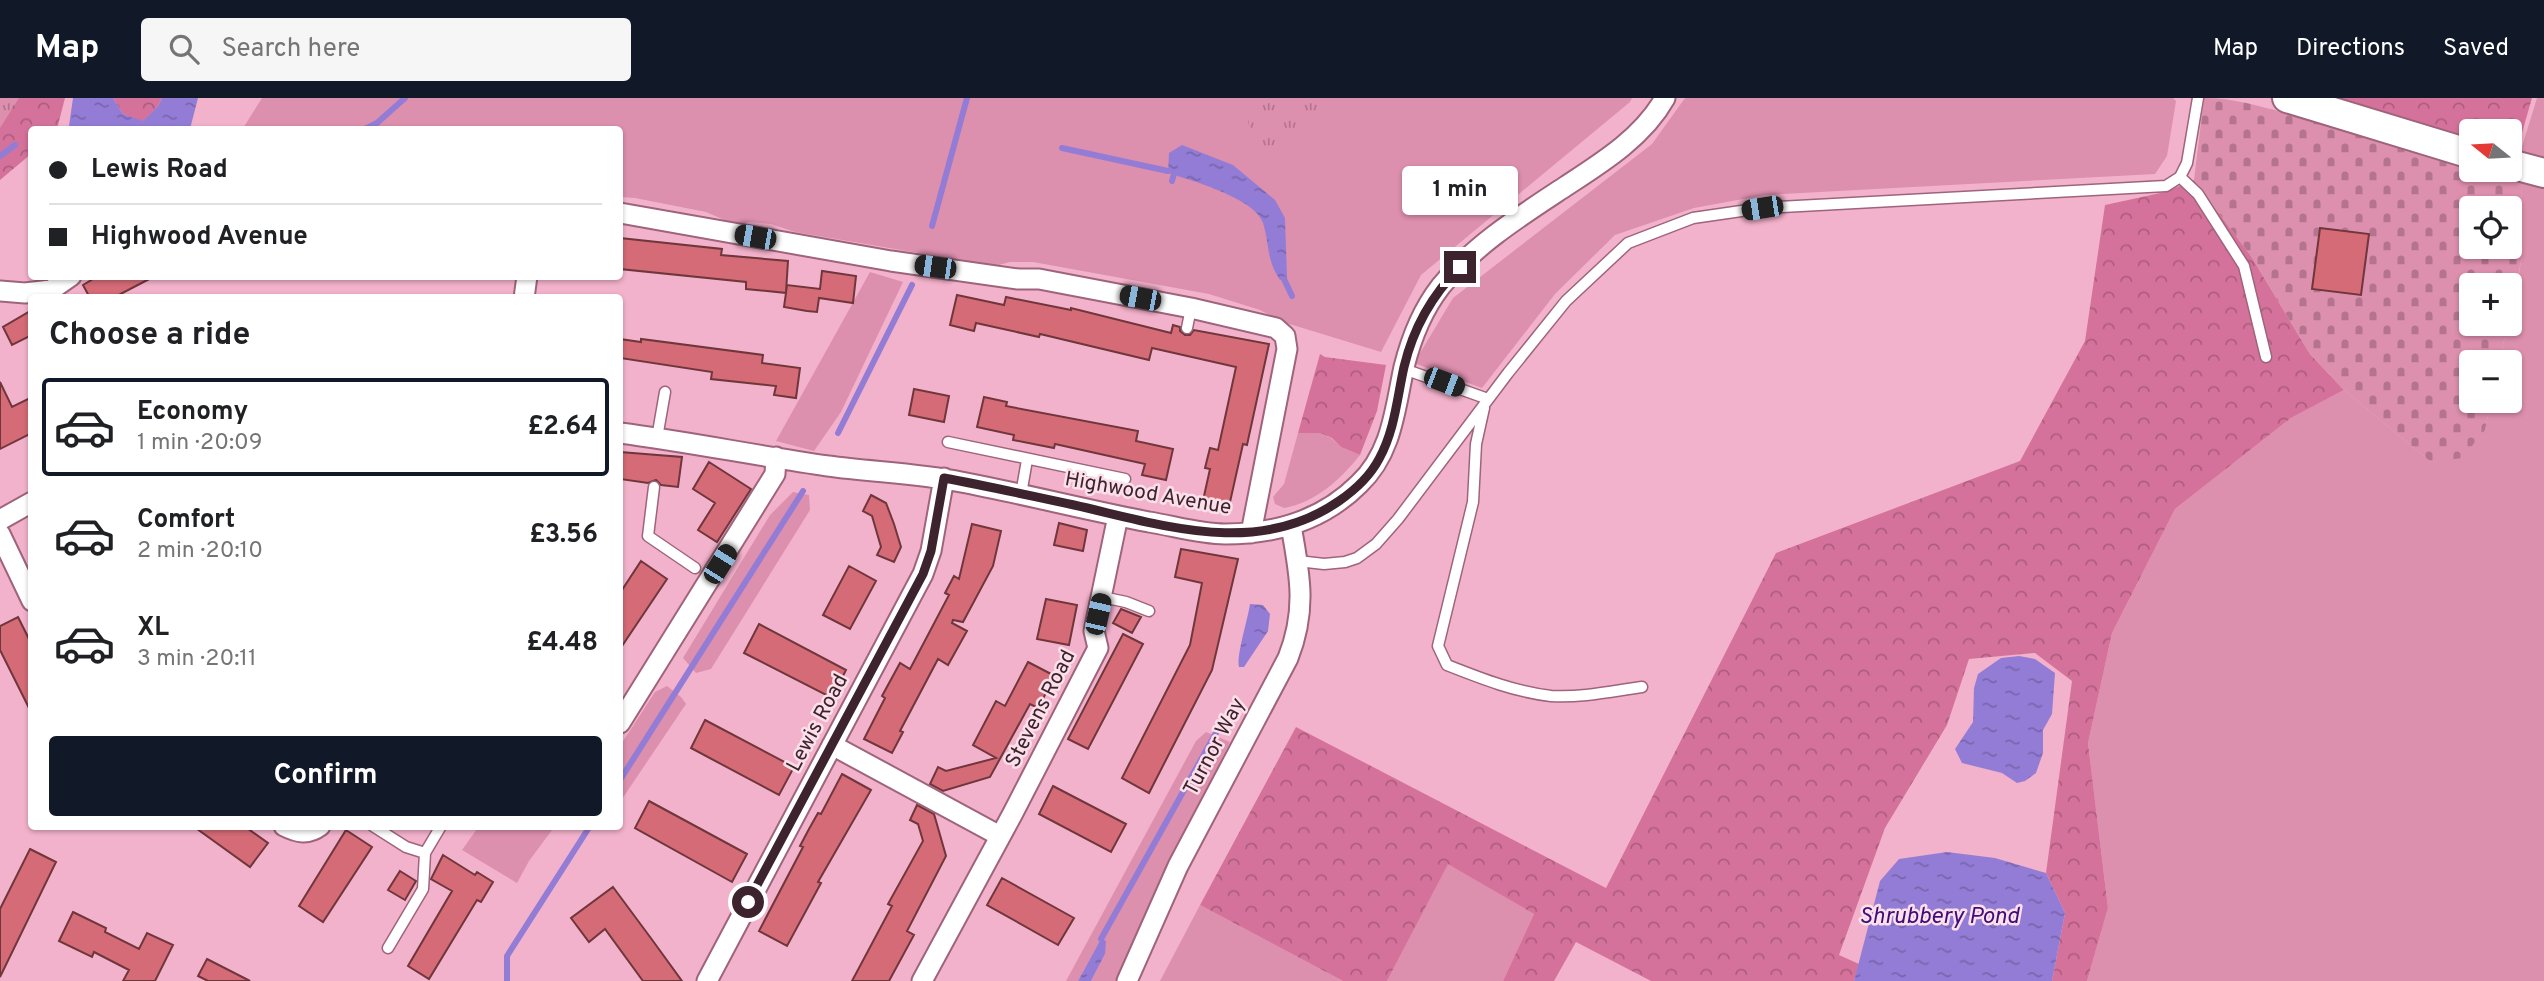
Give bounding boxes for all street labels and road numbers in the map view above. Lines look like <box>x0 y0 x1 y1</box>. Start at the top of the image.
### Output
street label: Highwood Avenue <box>1063 466 1233 522</box>
street label: Stevens Road <box>1000 646 1082 772</box>
street label: Lewis Road <box>781 670 855 776</box>
street label: Turnor Way <box>1178 693 1252 801</box>

